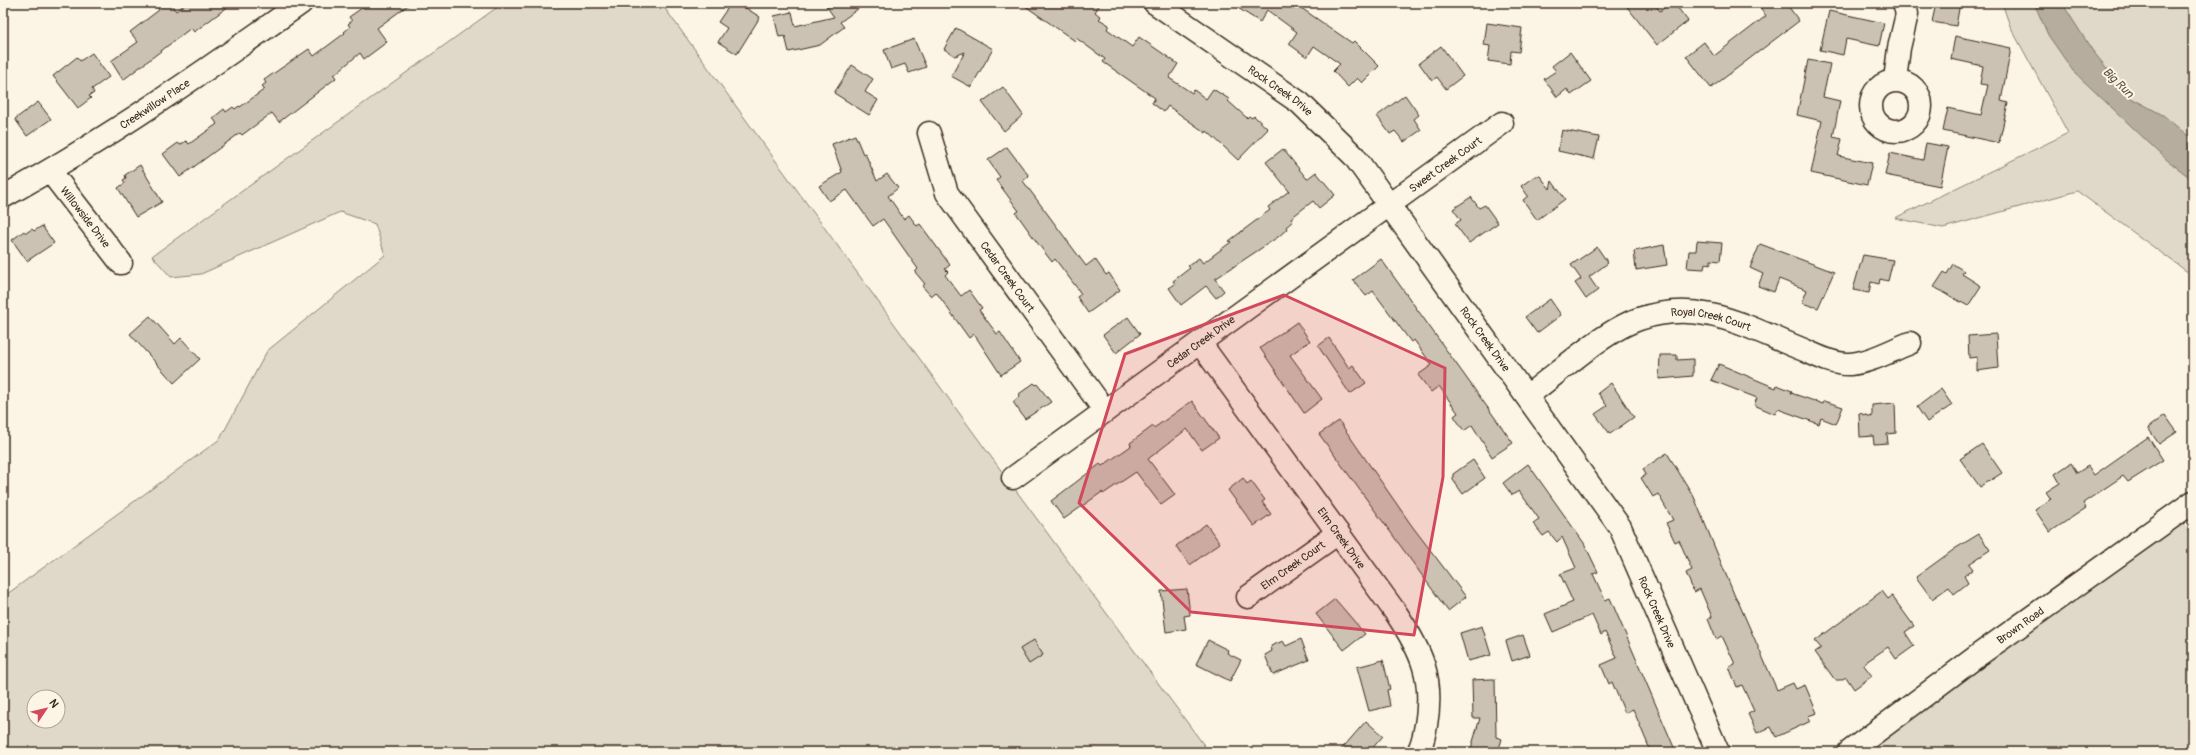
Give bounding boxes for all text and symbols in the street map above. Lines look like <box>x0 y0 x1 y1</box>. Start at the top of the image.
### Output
street label: Rock Creek Drive <box>1246 63 1316 119</box>
water label: Big Run <box>2099 65 2138 102</box>
street label: Creekwillow Place <box>117 76 193 132</box>
street label: Sweet Creek Court <box>1406 133 1484 195</box>
street label: Willowside Drive <box>58 184 113 250</box>
street label: Cedar Creek Court <box>978 239 1038 315</box>
street label: Rock Creek Drive <box>1458 304 1513 374</box>
street label: Royal Creek Court <box>1670 305 1753 334</box>
street label: Cedar Creek Drive <box>1164 312 1238 371</box>
street label: Elm Creek Drive <box>1315 505 1368 572</box>
street label: Elm Creek Court <box>1258 538 1328 592</box>
street label: Rock Creek Drive <box>1636 574 1679 650</box>
street label: Brown Road <box>1994 604 2046 646</box>
north arrow <box>26 689 66 729</box>
text: N <box>46 697 62 711</box>

